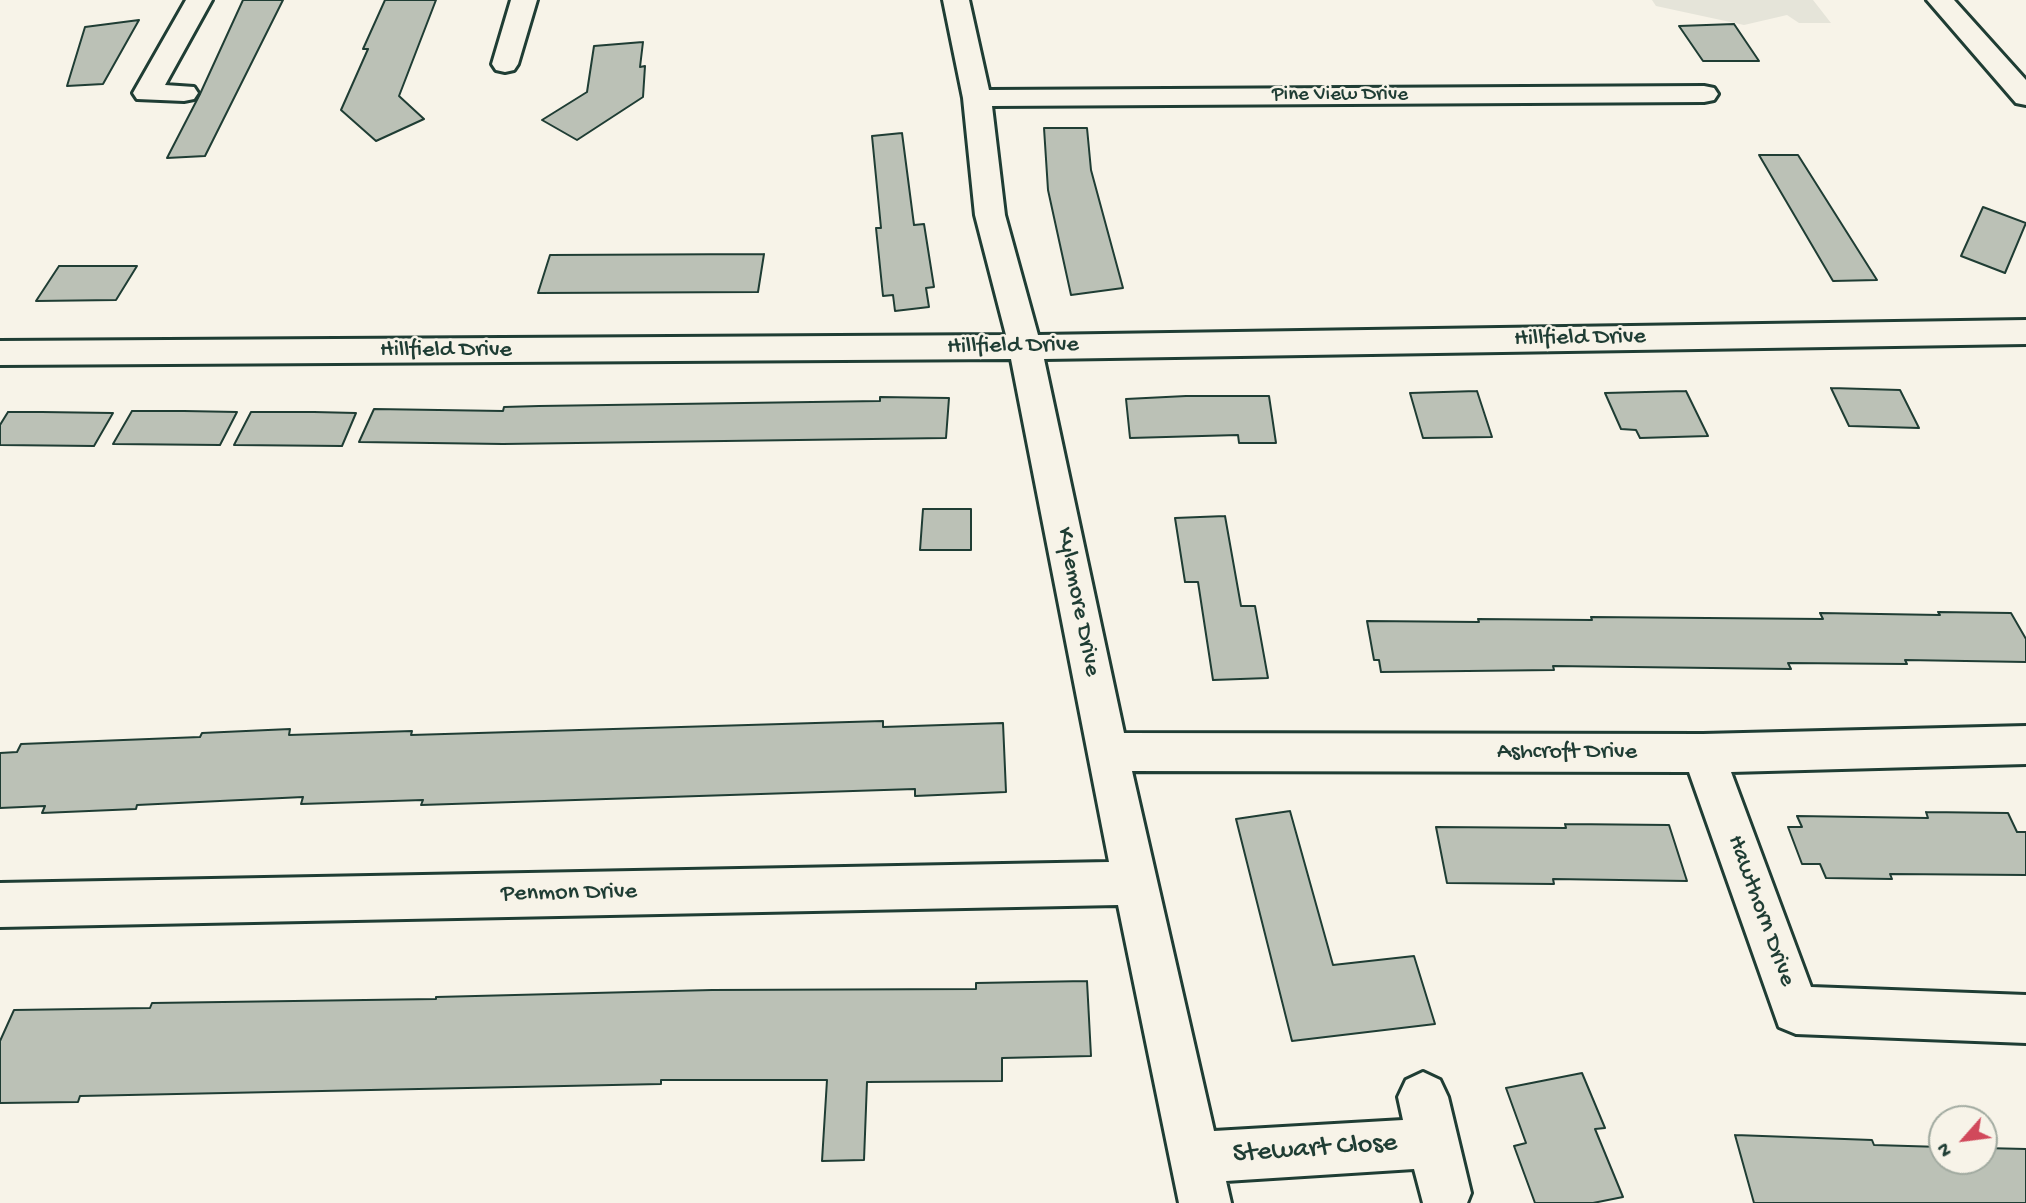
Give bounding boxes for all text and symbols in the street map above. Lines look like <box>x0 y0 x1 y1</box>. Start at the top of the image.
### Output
street label: Pine View Drive <box>1272 83 1408 109</box>
street label: Hillfield Drive <box>1514 323 1646 355</box>
street label: Hillfield Drive <box>947 331 1079 363</box>
street label: Hillfield Drive <box>380 337 512 365</box>
street label: Kylemore Drive <box>1048 525 1106 679</box>
street label: Ashcroft Drive <box>1497 739 1637 767</box>
street label: Hawthorn Drive <box>1719 832 1801 990</box>
street label: Penmon Drive <box>501 878 637 910</box>
north arrow <box>1928 1105 1998 1175</box>
street label: Stewart Close <box>1232 1127 1398 1173</box>
text: N <box>1933 1138 1959 1160</box>

